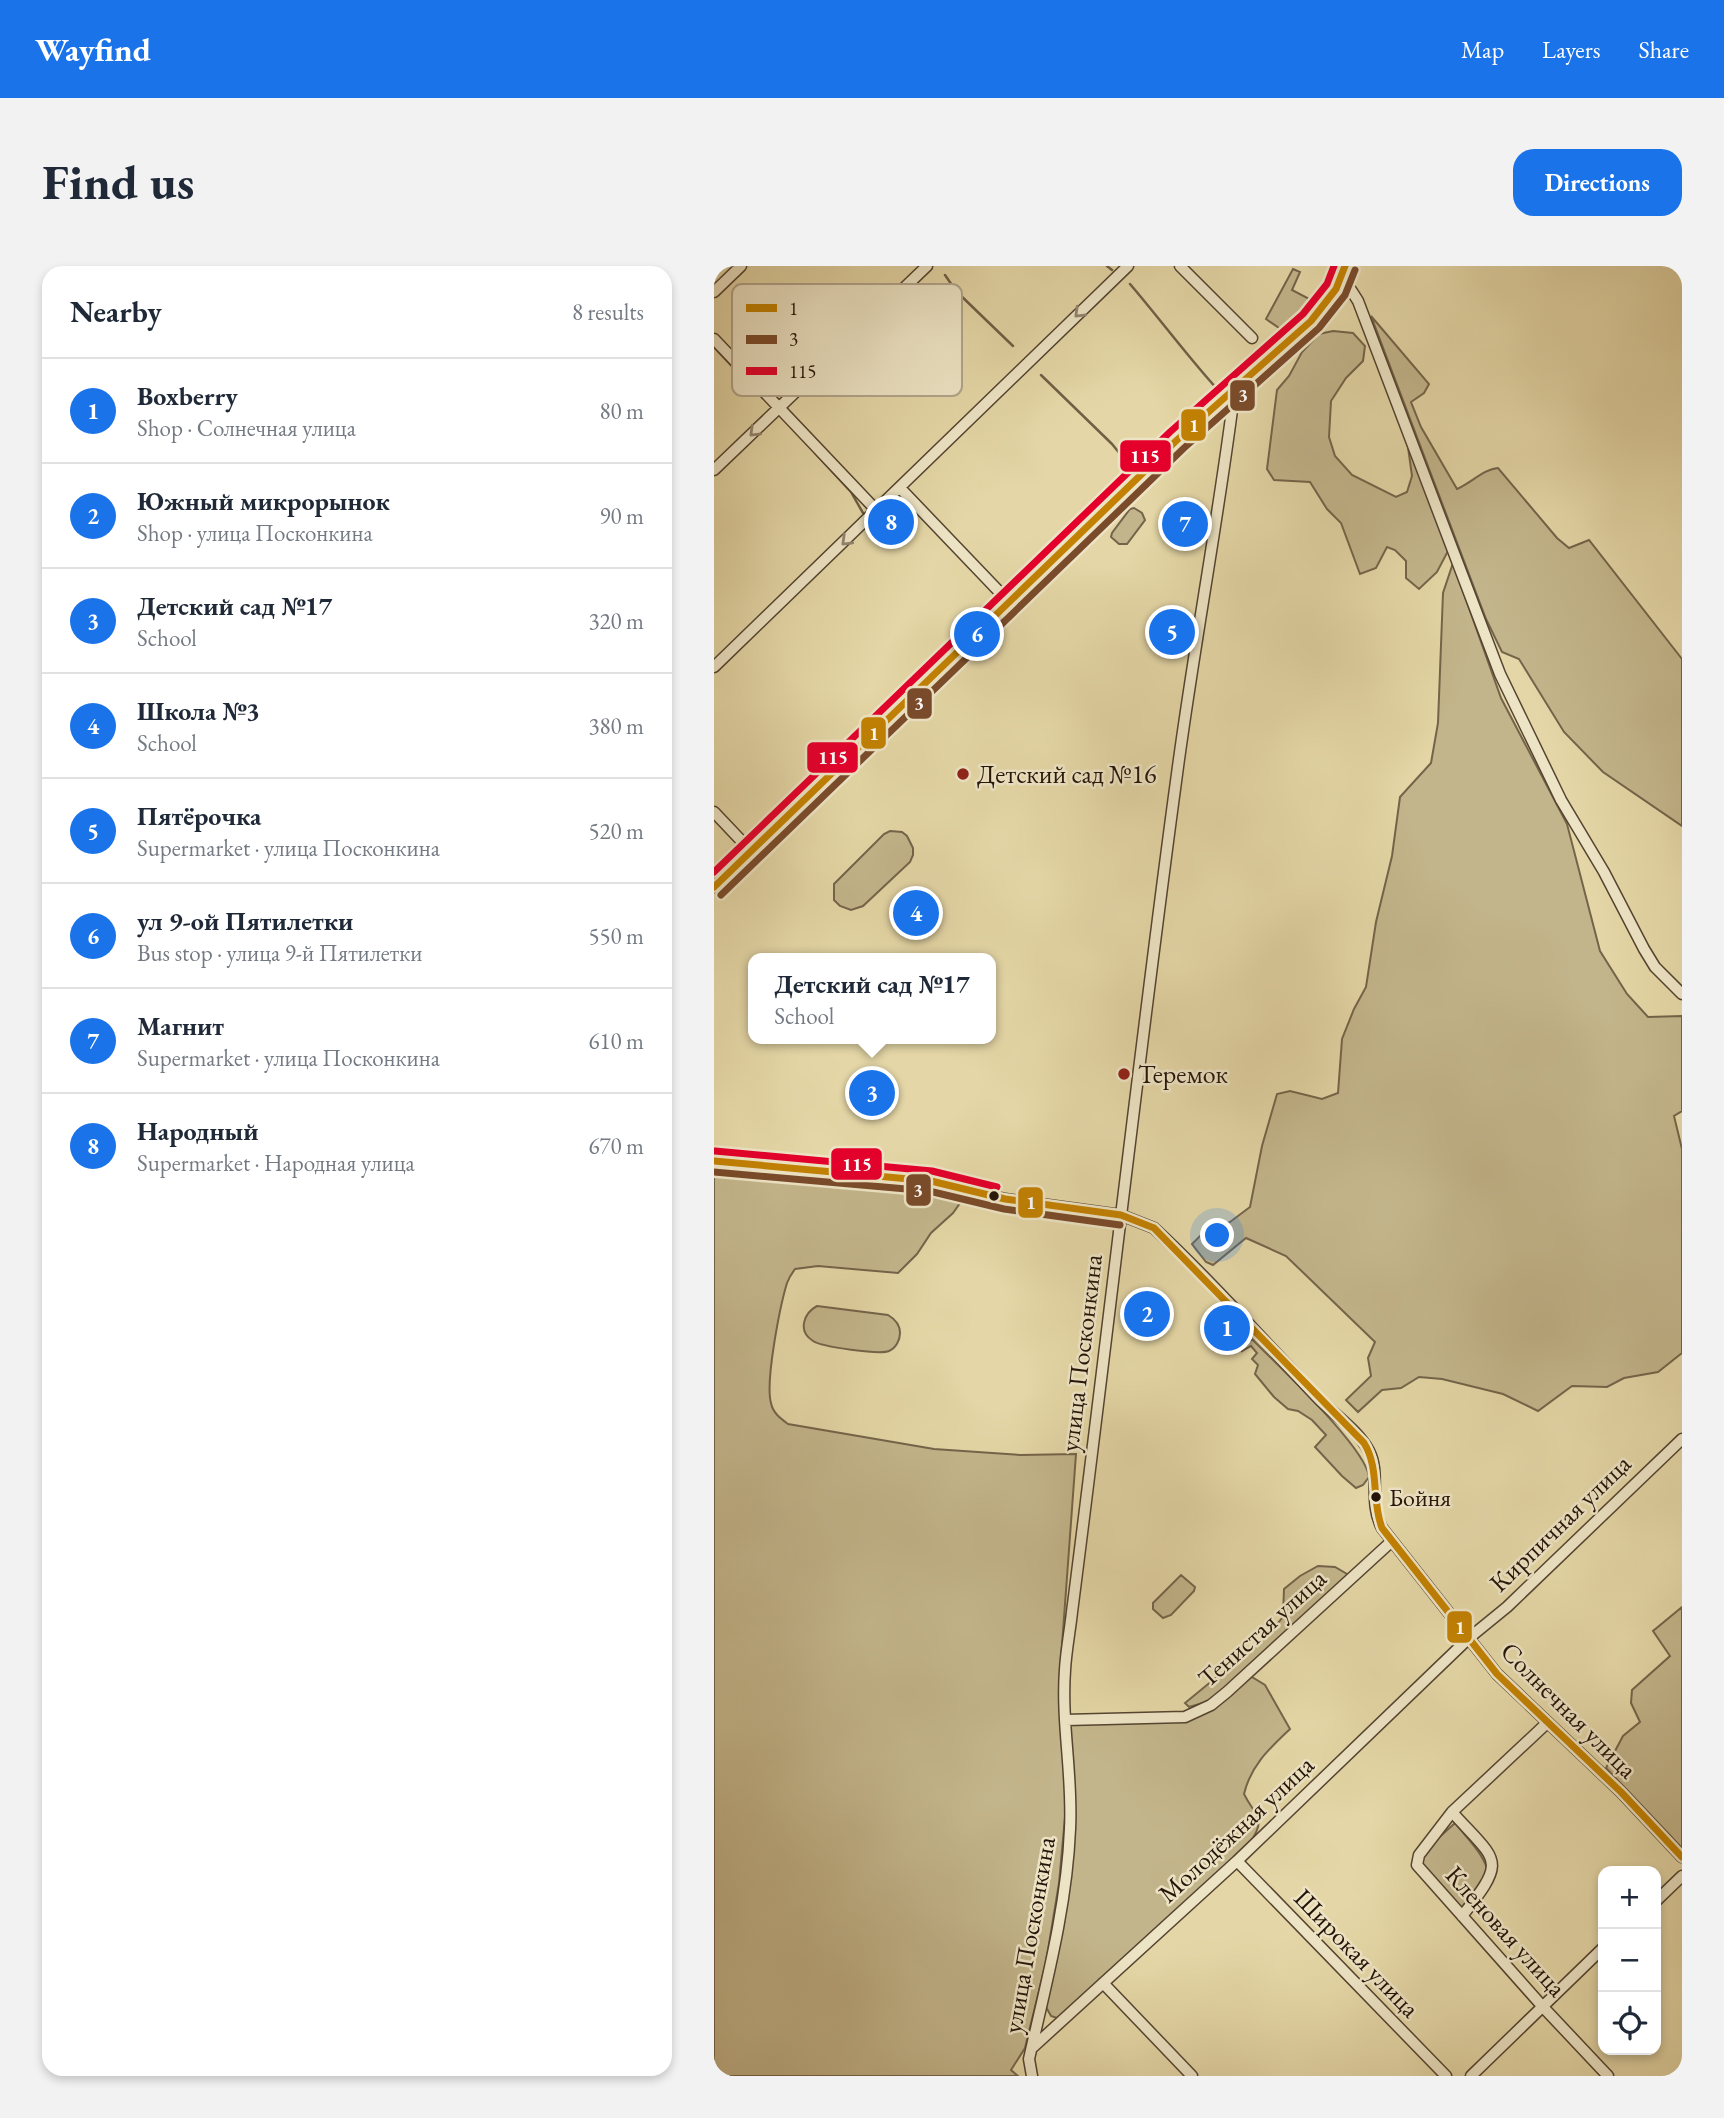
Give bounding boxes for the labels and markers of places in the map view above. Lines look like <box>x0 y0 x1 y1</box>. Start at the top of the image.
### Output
pin: 8 <box>868 496 914 548</box>
pin: 7 <box>1162 498 1208 550</box>
pin: 5 <box>1149 606 1195 658</box>
pin: 6 <box>954 608 1000 660</box>
place label: Детский сад №16 <box>977 757 1157 791</box>
marker: Детский сад №16 <box>955 766 971 782</box>
pin: 4 <box>893 887 939 939</box>
place label: Теремок <box>1138 1057 1229 1091</box>
marker: Теремок <box>1116 1066 1132 1082</box>
pin: 3 <box>849 1067 895 1119</box>
unlabelled marker <box>987 1189 1001 1203</box>
pin: 2 <box>1124 1288 1170 1340</box>
pin: 1 <box>1204 1302 1250 1354</box>
place label: Бойня <box>1389 1482 1451 1513</box>
marker: Бойня <box>1369 1490 1383 1504</box>

